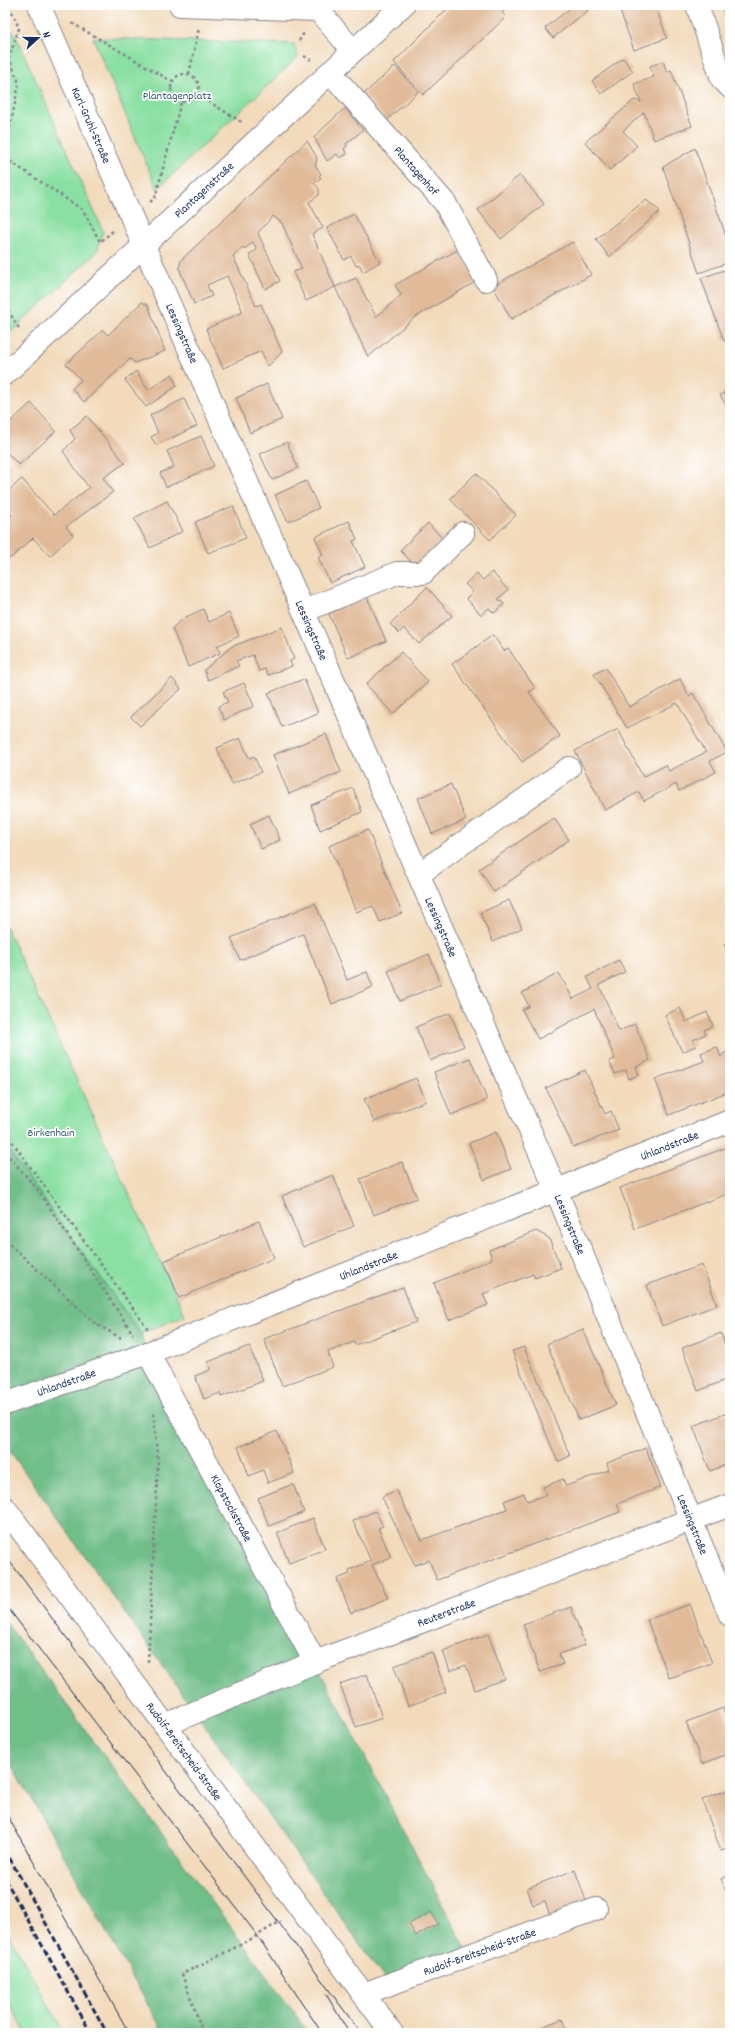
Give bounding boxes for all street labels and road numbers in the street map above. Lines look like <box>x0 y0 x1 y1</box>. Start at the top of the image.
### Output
street label: Karl-Gruhl-Straße <box>66 85 114 166</box>
street label: Plantagenhof <box>389 143 442 200</box>
street label: Plantagenstraße <box>171 159 238 223</box>
street label: Lessingstraße <box>160 301 201 366</box>
street label: Lessingstraße <box>290 598 331 663</box>
street label: Lessingstraße <box>419 895 460 960</box>
street label: Uhlandstraße <box>638 1127 702 1166</box>
street label: Lessingstraße <box>549 1192 589 1258</box>
street label: Uhlandstraße <box>337 1247 401 1286</box>
street label: Uhlandstraße <box>35 1365 99 1402</box>
street label: Klopstockstraße <box>205 1472 256 1545</box>
street label: Lessingstraße <box>671 1492 711 1558</box>
street label: Reuterstraße <box>415 1595 478 1633</box>
street label: Rudolf-Breitscheid-Straße <box>141 1699 225 1805</box>
street label: Rudolf-Breitscheid-Straße <box>421 1925 539 1981</box>

